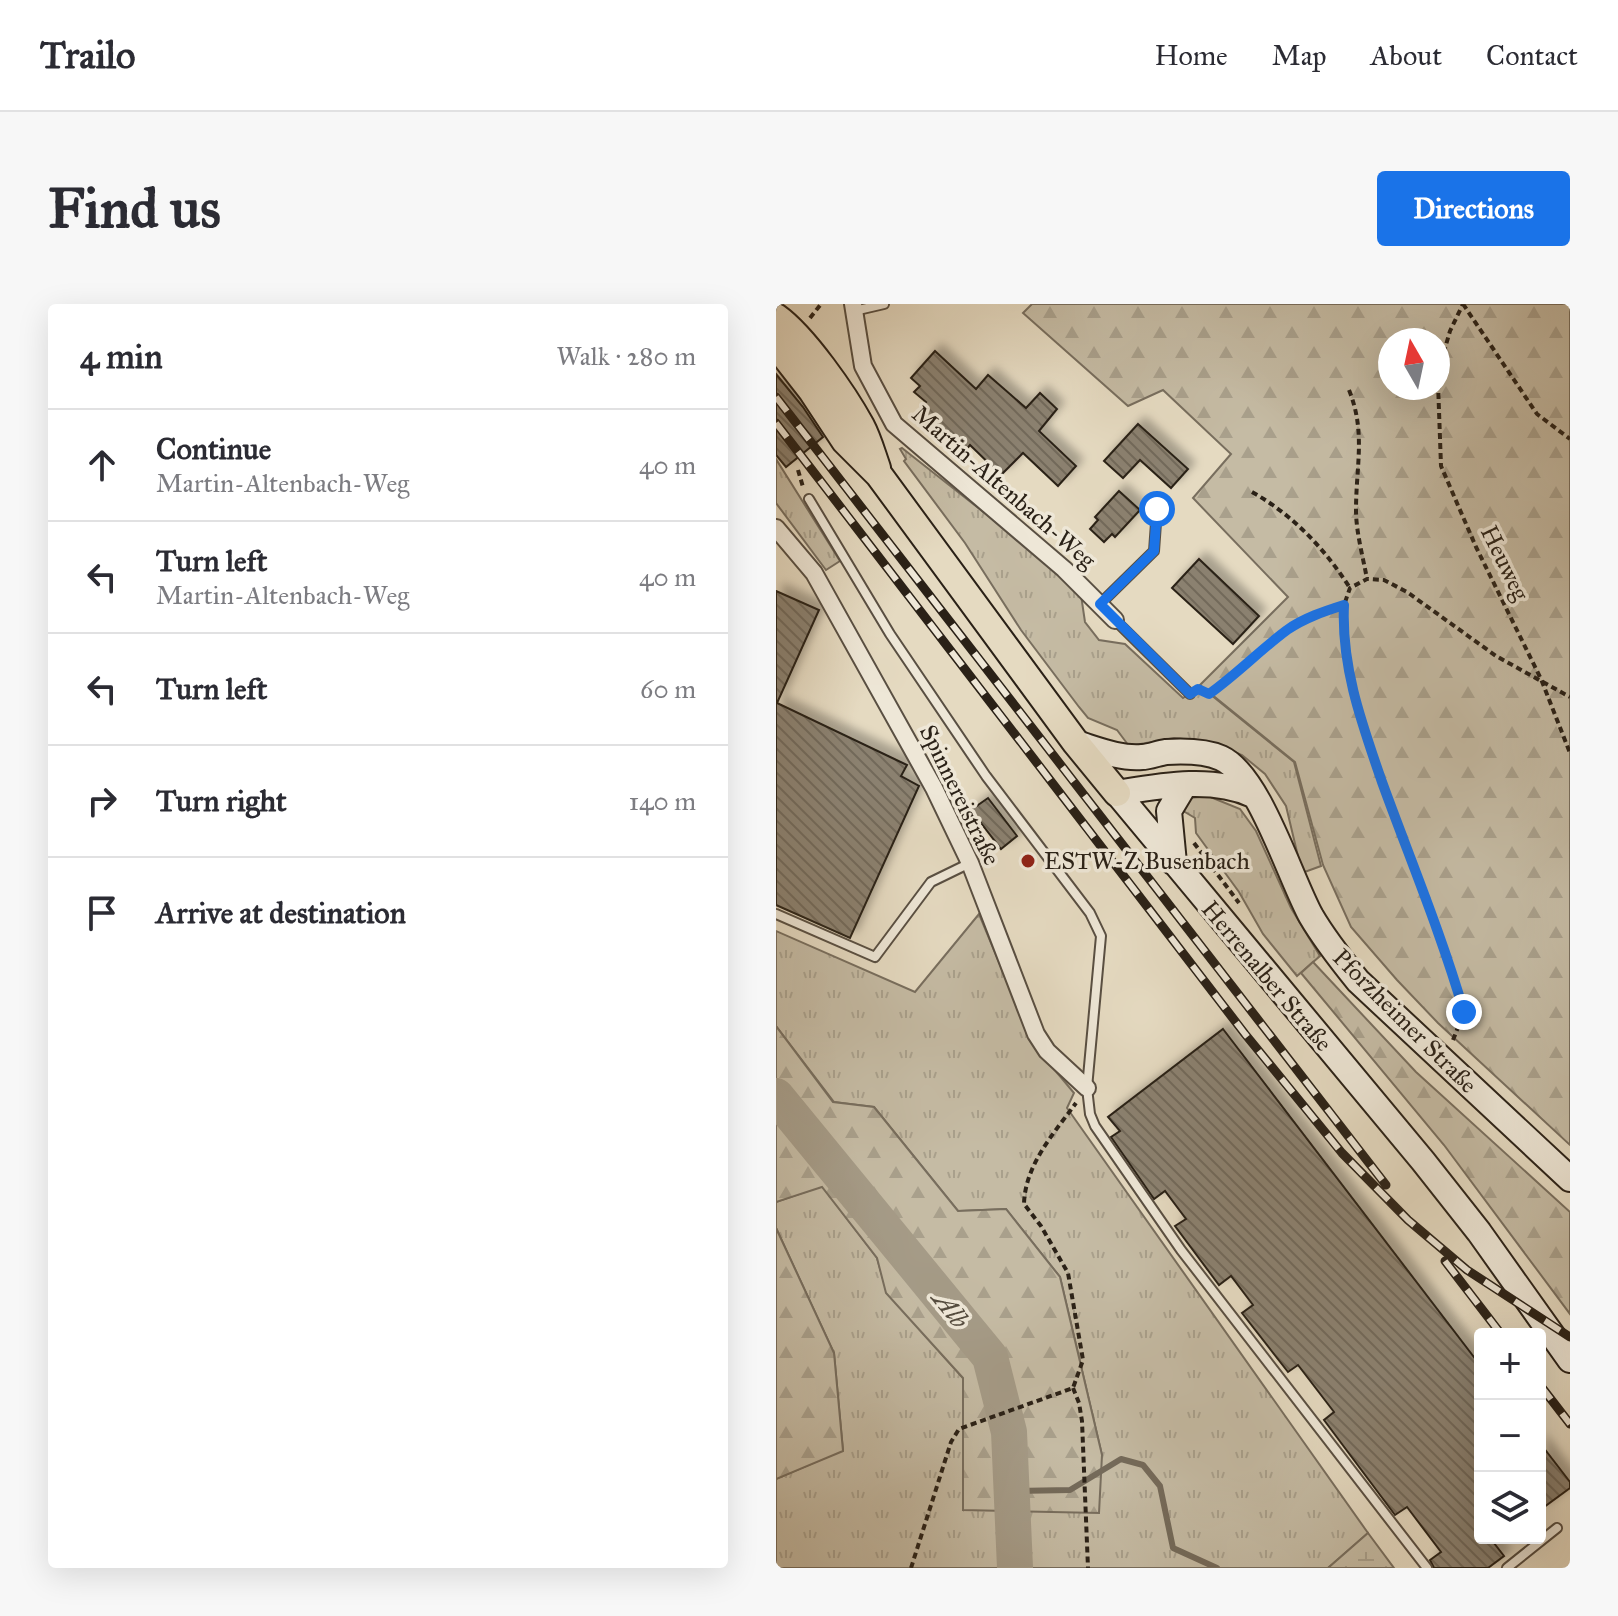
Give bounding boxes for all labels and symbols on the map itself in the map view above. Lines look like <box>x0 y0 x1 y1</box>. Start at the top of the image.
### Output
north arrow <box>1378 328 1450 400</box>
street label: Martin-Altenbach-Weg <box>906 399 1103 576</box>
route start <box>1139 491 1175 527</box>
street label: Heuweg <box>1474 521 1536 606</box>
street label: Spinnereistraße <box>913 720 1007 870</box>
place label: ESTW-Z Busenbach <box>1044 846 1250 876</box>
marker: ESTW-Z Busenbach <box>1019 852 1037 870</box>
street label: Herrenalber Straße <box>1195 894 1339 1058</box>
street label: Pforzheimer Straße <box>1327 943 1483 1099</box>
route end <box>1446 994 1482 1030</box>
water label: Alb <box>924 1281 977 1335</box>

